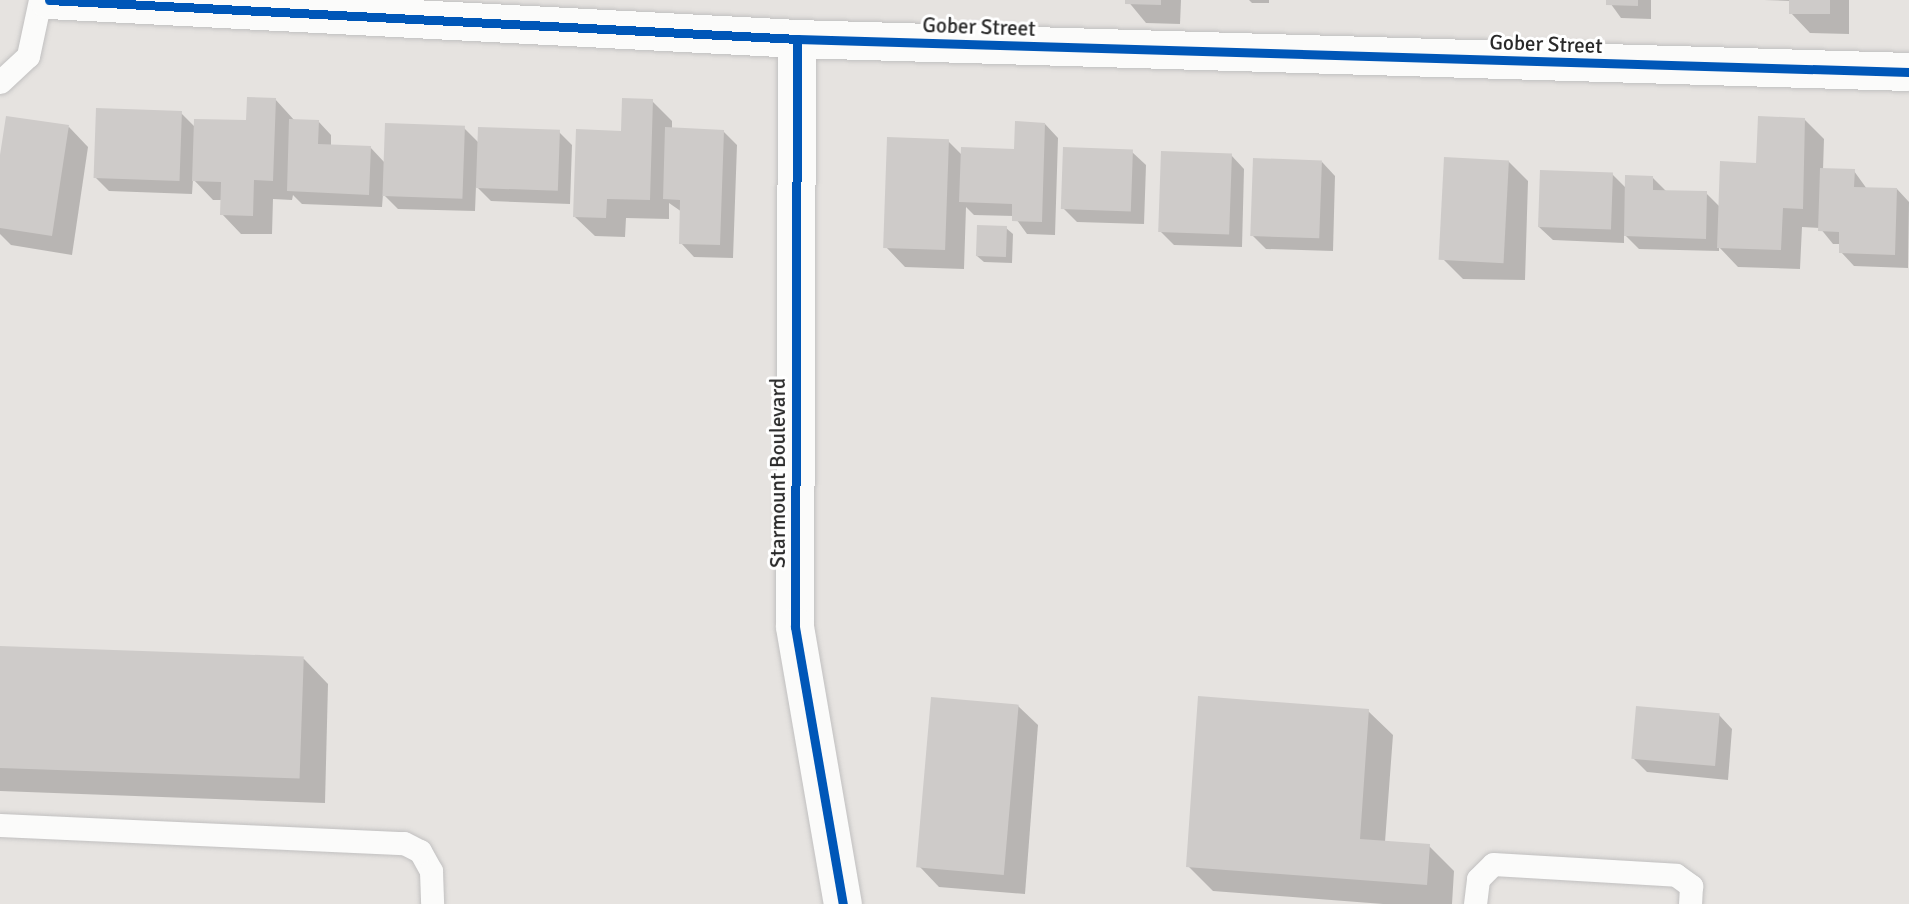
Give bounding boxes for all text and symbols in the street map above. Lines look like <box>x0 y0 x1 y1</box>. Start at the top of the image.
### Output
street label: Gober Street <box>922 12 1036 42</box>
street label: Gober Street <box>1489 29 1603 59</box>
street label: Starmount Boulevard <box>765 378 791 568</box>

